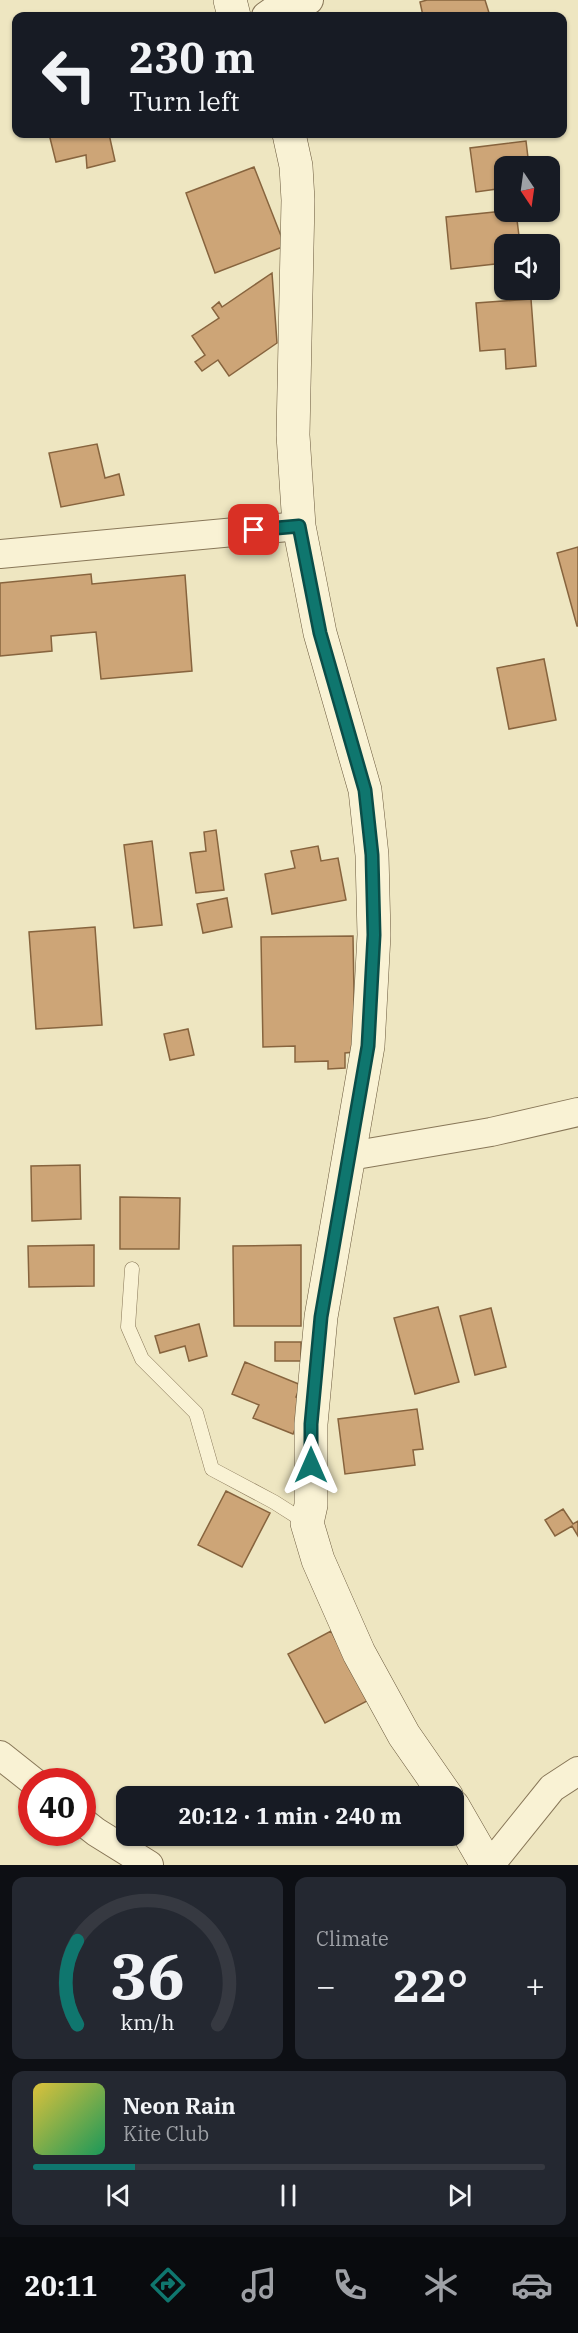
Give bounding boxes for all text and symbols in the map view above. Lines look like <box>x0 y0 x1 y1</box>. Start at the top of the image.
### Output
text: 230 m <box>129 30 255 85</box>
icon: left <box>30 36 108 114</box>
text: Turn left <box>129 83 240 118</box>
north arrow <box>494 156 560 222</box>
map controls <box>494 156 560 300</box>
button: sound <box>494 234 560 300</box>
pin <box>228 504 279 555</box>
icon: arrive <box>237 513 270 546</box>
position arrow <box>279 1433 343 1497</box>
speed limit sign: 40 <box>18 1768 96 1846</box>
text: 20:12 · 1 min · 240 m <box>178 1801 402 1830</box>
text: Climate <box>316 1925 389 1952</box>
text: 36 <box>110 1935 185 2016</box>
text: 22° <box>393 1956 468 2014</box>
text: − <box>316 1964 336 2007</box>
text: + <box>525 1964 545 2007</box>
text: km/h <box>120 2008 175 2036</box>
text: Neon Rain <box>123 2091 236 2120</box>
text: Kite Club <box>123 2120 209 2147</box>
icon: previous <box>102 2179 135 2212</box>
icon: pause <box>272 2179 305 2212</box>
icon: next <box>443 2179 476 2212</box>
icon: directions <box>147 2264 189 2306</box>
icon: music <box>238 2264 280 2306</box>
icon: phone <box>329 2264 371 2306</box>
icon: climate <box>420 2264 462 2306</box>
icon: car <box>511 2264 553 2306</box>
text: 20:11 <box>25 2268 98 2303</box>

